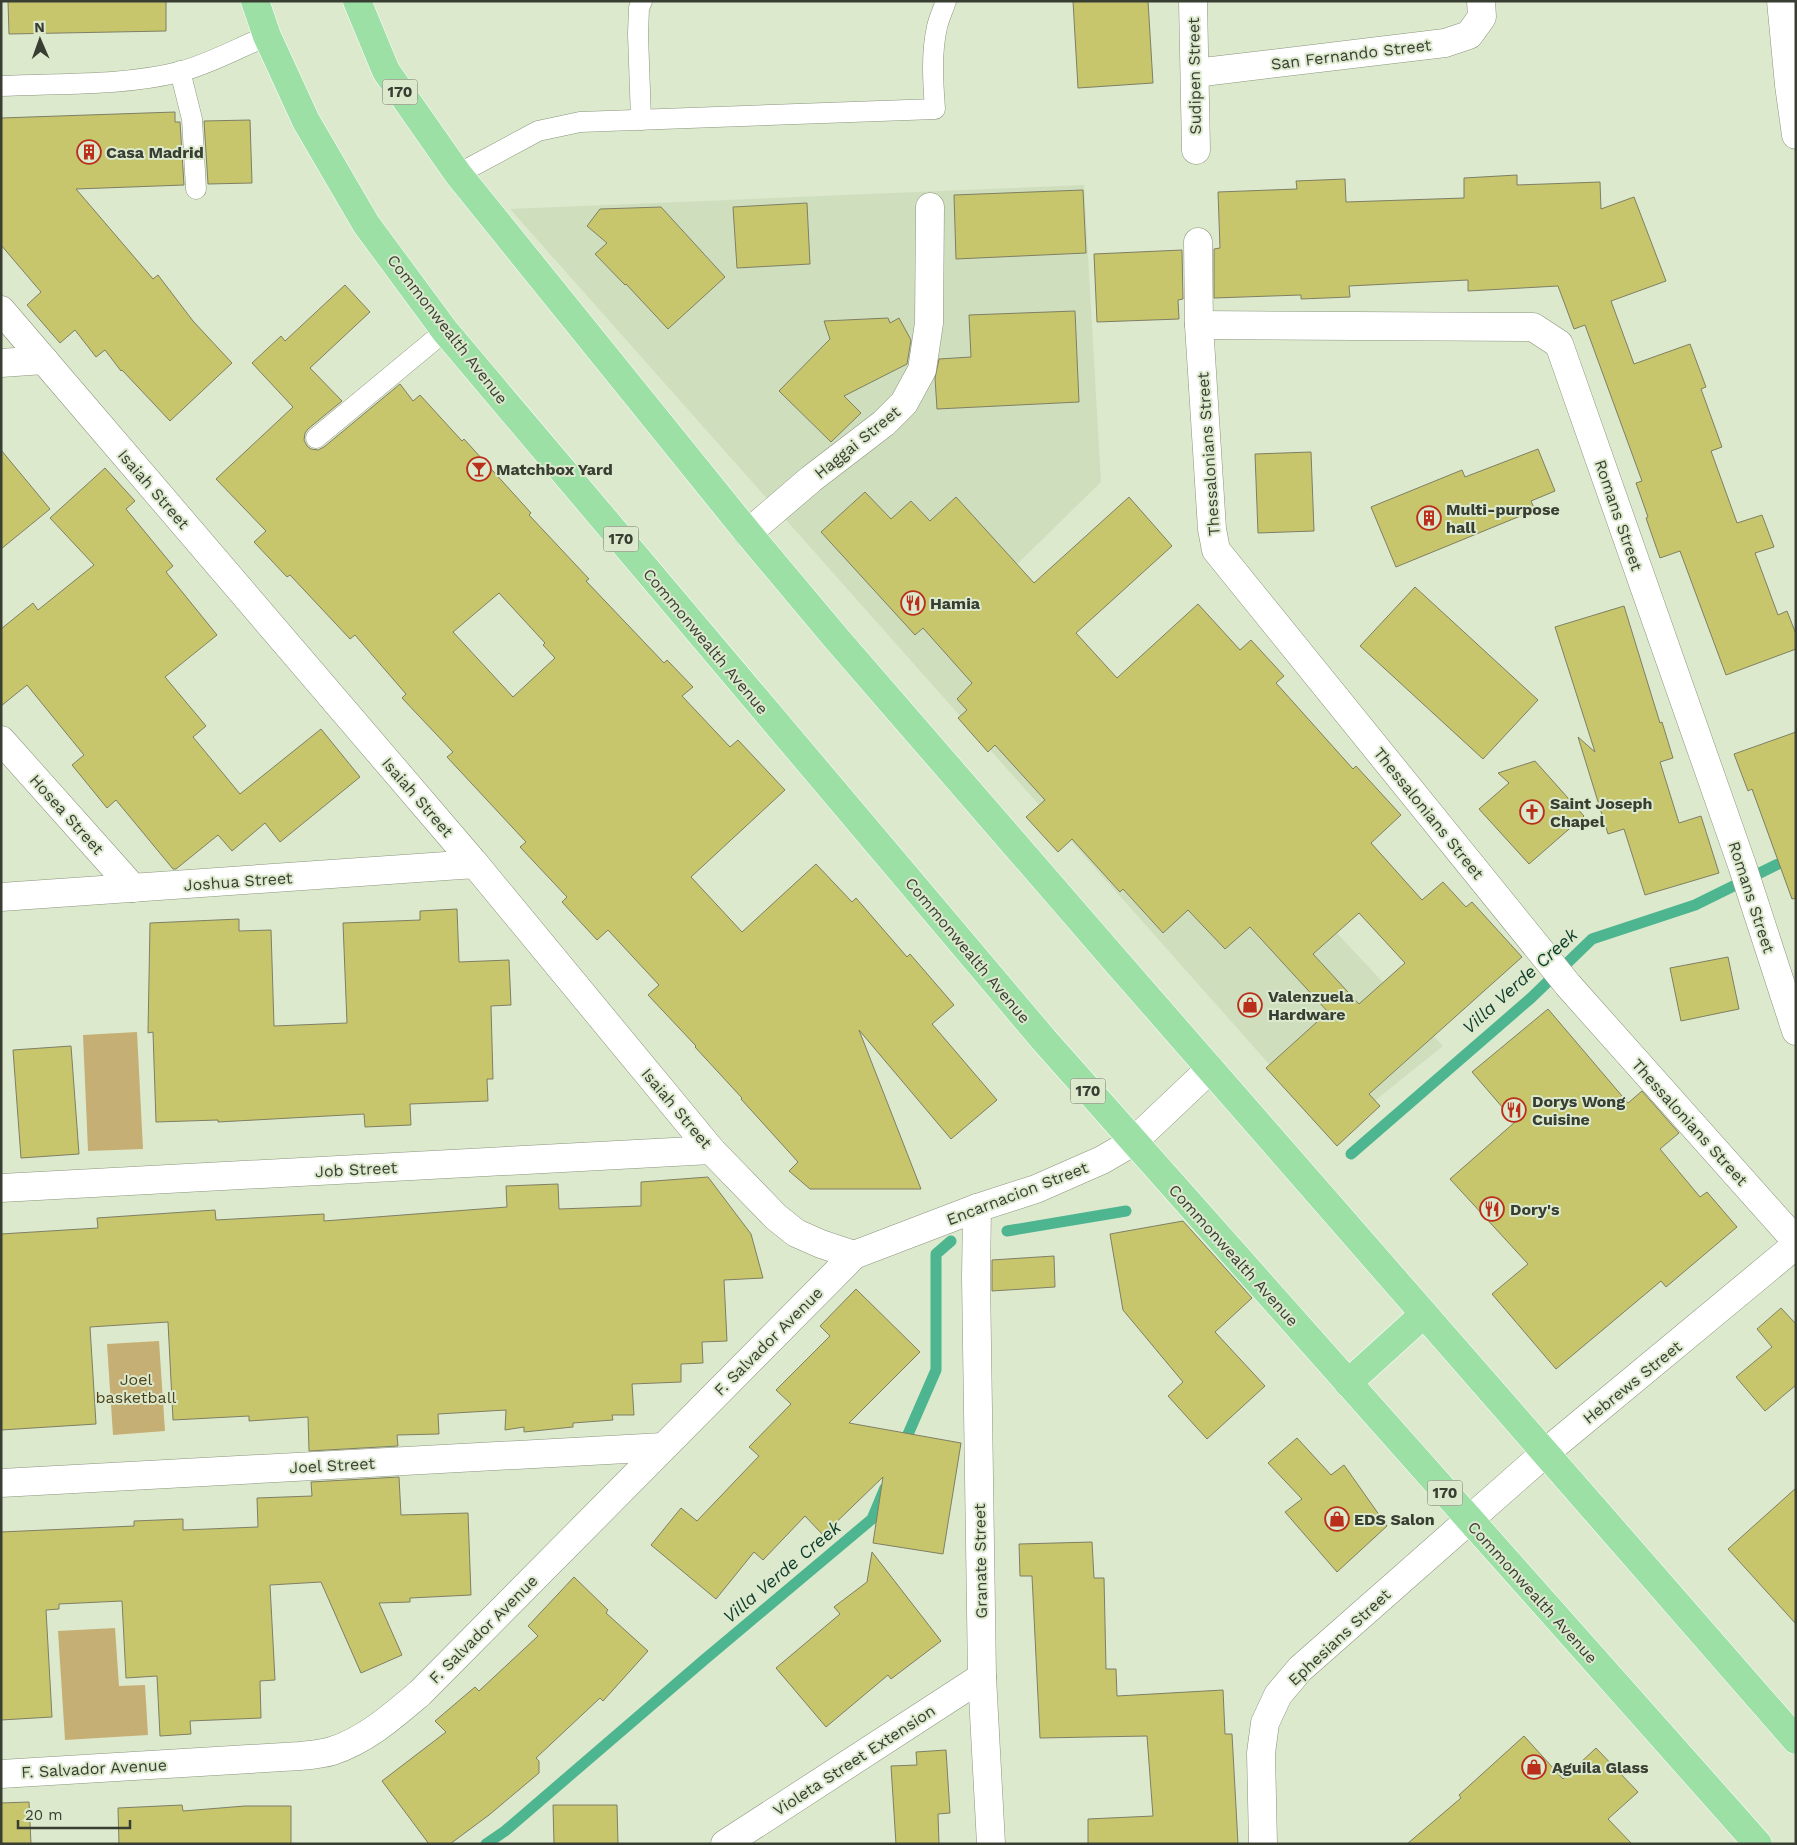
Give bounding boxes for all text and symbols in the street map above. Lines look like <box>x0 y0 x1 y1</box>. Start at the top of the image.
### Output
north arrow <box>15 15 65 65</box>
street label: Sudipen Street <box>1184 17 1205 135</box>
text: N <box>34 19 45 35</box>
street label: San Fernando Street <box>1270 35 1433 74</box>
road number: 170 <box>382 80 418 104</box>
building icon: Casa Madrid <box>76 139 102 165</box>
place label: Casa Madrid <box>106 143 204 162</box>
street label: Commonwealth Avenue <box>383 251 512 408</box>
street label: Thessalonians Street <box>1193 371 1224 536</box>
street label: Haggai Street <box>811 402 904 483</box>
street label: Isaiah Street <box>114 446 193 533</box>
bar icon: Matchbox Yard <box>466 456 492 482</box>
street label: Romans Street <box>1591 457 1647 573</box>
place label: Matchbox Yard <box>496 460 613 479</box>
place label: Multi-purpose hall <box>1446 500 1560 537</box>
building icon: Multi-purpose hall <box>1416 505 1442 531</box>
road number: 170 <box>604 526 638 552</box>
street label: Commonwealth Avenue <box>639 565 772 718</box>
restaurant icon: Hamia <box>900 590 926 616</box>
place label: Hamia <box>930 594 981 613</box>
street label: Thessalonians Street <box>1370 744 1488 883</box>
street label: Isaiah Street <box>378 754 457 841</box>
street label: Hosea Street <box>26 770 108 859</box>
place label: Saint Joseph Chapel <box>1550 794 1653 831</box>
church icon: Saint Joseph Chapel <box>1519 799 1545 825</box>
street label: Romans Street <box>1725 839 1779 956</box>
street label: Joshua Street <box>183 868 293 895</box>
street label: Commonwealth Avenue <box>901 874 1034 1027</box>
water label: Villa Verde Creek <box>1458 923 1582 1038</box>
place label: Valenzuela Hardware <box>1268 987 1354 1024</box>
shop icon: Valenzuela Hardware <box>1237 992 1263 1018</box>
street label: Thessalonians Street <box>1628 1055 1752 1190</box>
street label: Isaiah Street <box>638 1064 716 1153</box>
road number: 170 <box>1070 1078 1106 1104</box>
place label: Dorys Wong Cuisine <box>1532 1092 1625 1129</box>
restaurant icon: Dorys Wong Cuisine <box>1501 1097 1527 1123</box>
street label: Job Street <box>314 1158 398 1181</box>
street label: Encarnacion Street <box>944 1158 1091 1229</box>
street label: Commonwealth Avenue <box>1165 1180 1302 1330</box>
restaurant icon: Dory's <box>1479 1196 1505 1222</box>
place label: Dory's <box>1510 1200 1560 1219</box>
street label: F. Salvador Avenue <box>710 1283 827 1400</box>
street label: Hebrews Street <box>1579 1337 1686 1428</box>
park label: Joel basketball <box>96 1370 177 1407</box>
street label: Joel Street <box>289 1454 376 1477</box>
road number: 170 <box>1428 1480 1462 1506</box>
street label: Granate Street <box>970 1503 991 1619</box>
shop icon: EDS Salon <box>1324 1506 1350 1532</box>
place label: EDS Salon <box>1354 1510 1435 1529</box>
water label: Villa Verde Creek <box>718 1515 846 1627</box>
street label: Commonwealth Avenue <box>1464 1517 1601 1667</box>
street label: F. Salvador Avenue <box>425 1571 542 1688</box>
street label: Ephesians Street <box>1284 1585 1395 1690</box>
street label: Violeta Street Extension <box>770 1701 939 1820</box>
shop icon: Aguila Glass <box>1521 1754 1547 1780</box>
street label: F. Salvador Avenue <box>21 1755 167 1782</box>
place label: Aguila Glass <box>1552 1758 1649 1777</box>
scale bar <box>18 1798 130 1830</box>
text: 20 m <box>25 1806 63 1824</box>

